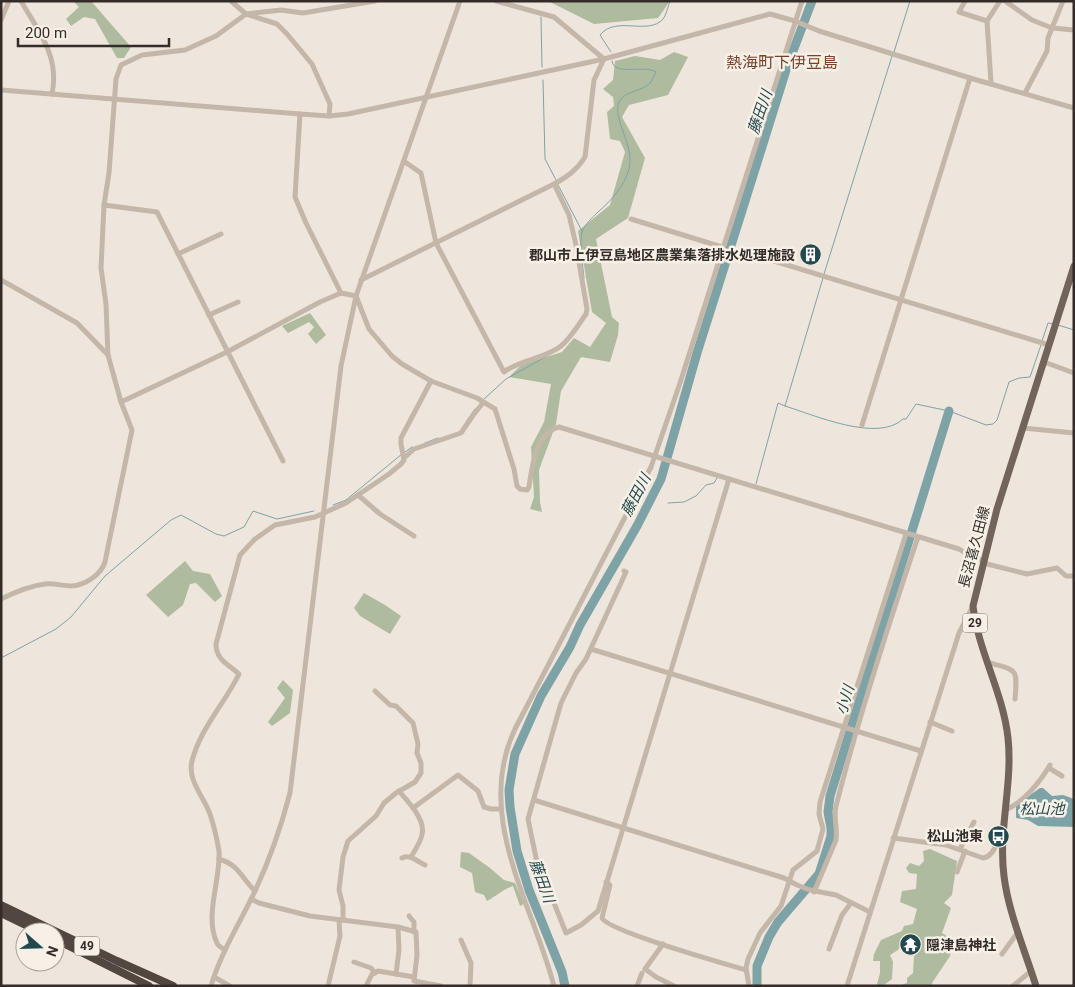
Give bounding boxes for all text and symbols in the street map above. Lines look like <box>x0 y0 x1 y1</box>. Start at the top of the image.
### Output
scale bar <box>18 15 169 47</box>
text: 200 m <box>25 24 67 42</box>
district label: 熱海町下伊豆島 <box>726 53 838 72</box>
water label: 藤田川 <box>744 86 776 136</box>
building icon: 郡山市上伊豆島地区農業集落排水処理施設 <box>799 243 823 267</box>
place label: 郡山市上伊豆島地区農業集落排水処理施設 <box>529 247 795 263</box>
water label: 藤田川 <box>617 469 655 519</box>
street label: 長沼喜久田線 <box>955 504 993 590</box>
road number: 29 <box>962 614 988 632</box>
water label: 小川 <box>832 681 859 717</box>
water label: 松山池 <box>1019 800 1066 818</box>
bus stop icon: 松山池東 <box>987 824 1011 848</box>
place label: 松山池東 <box>927 828 983 844</box>
water label: 藤田川 <box>526 857 559 907</box>
north arrow <box>15 922 65 972</box>
temple icon: 隠津島神社 <box>898 933 922 957</box>
road number: 49 <box>74 936 100 956</box>
place label: 隠津島神社 <box>926 937 996 953</box>
text: N <box>43 944 61 959</box>

